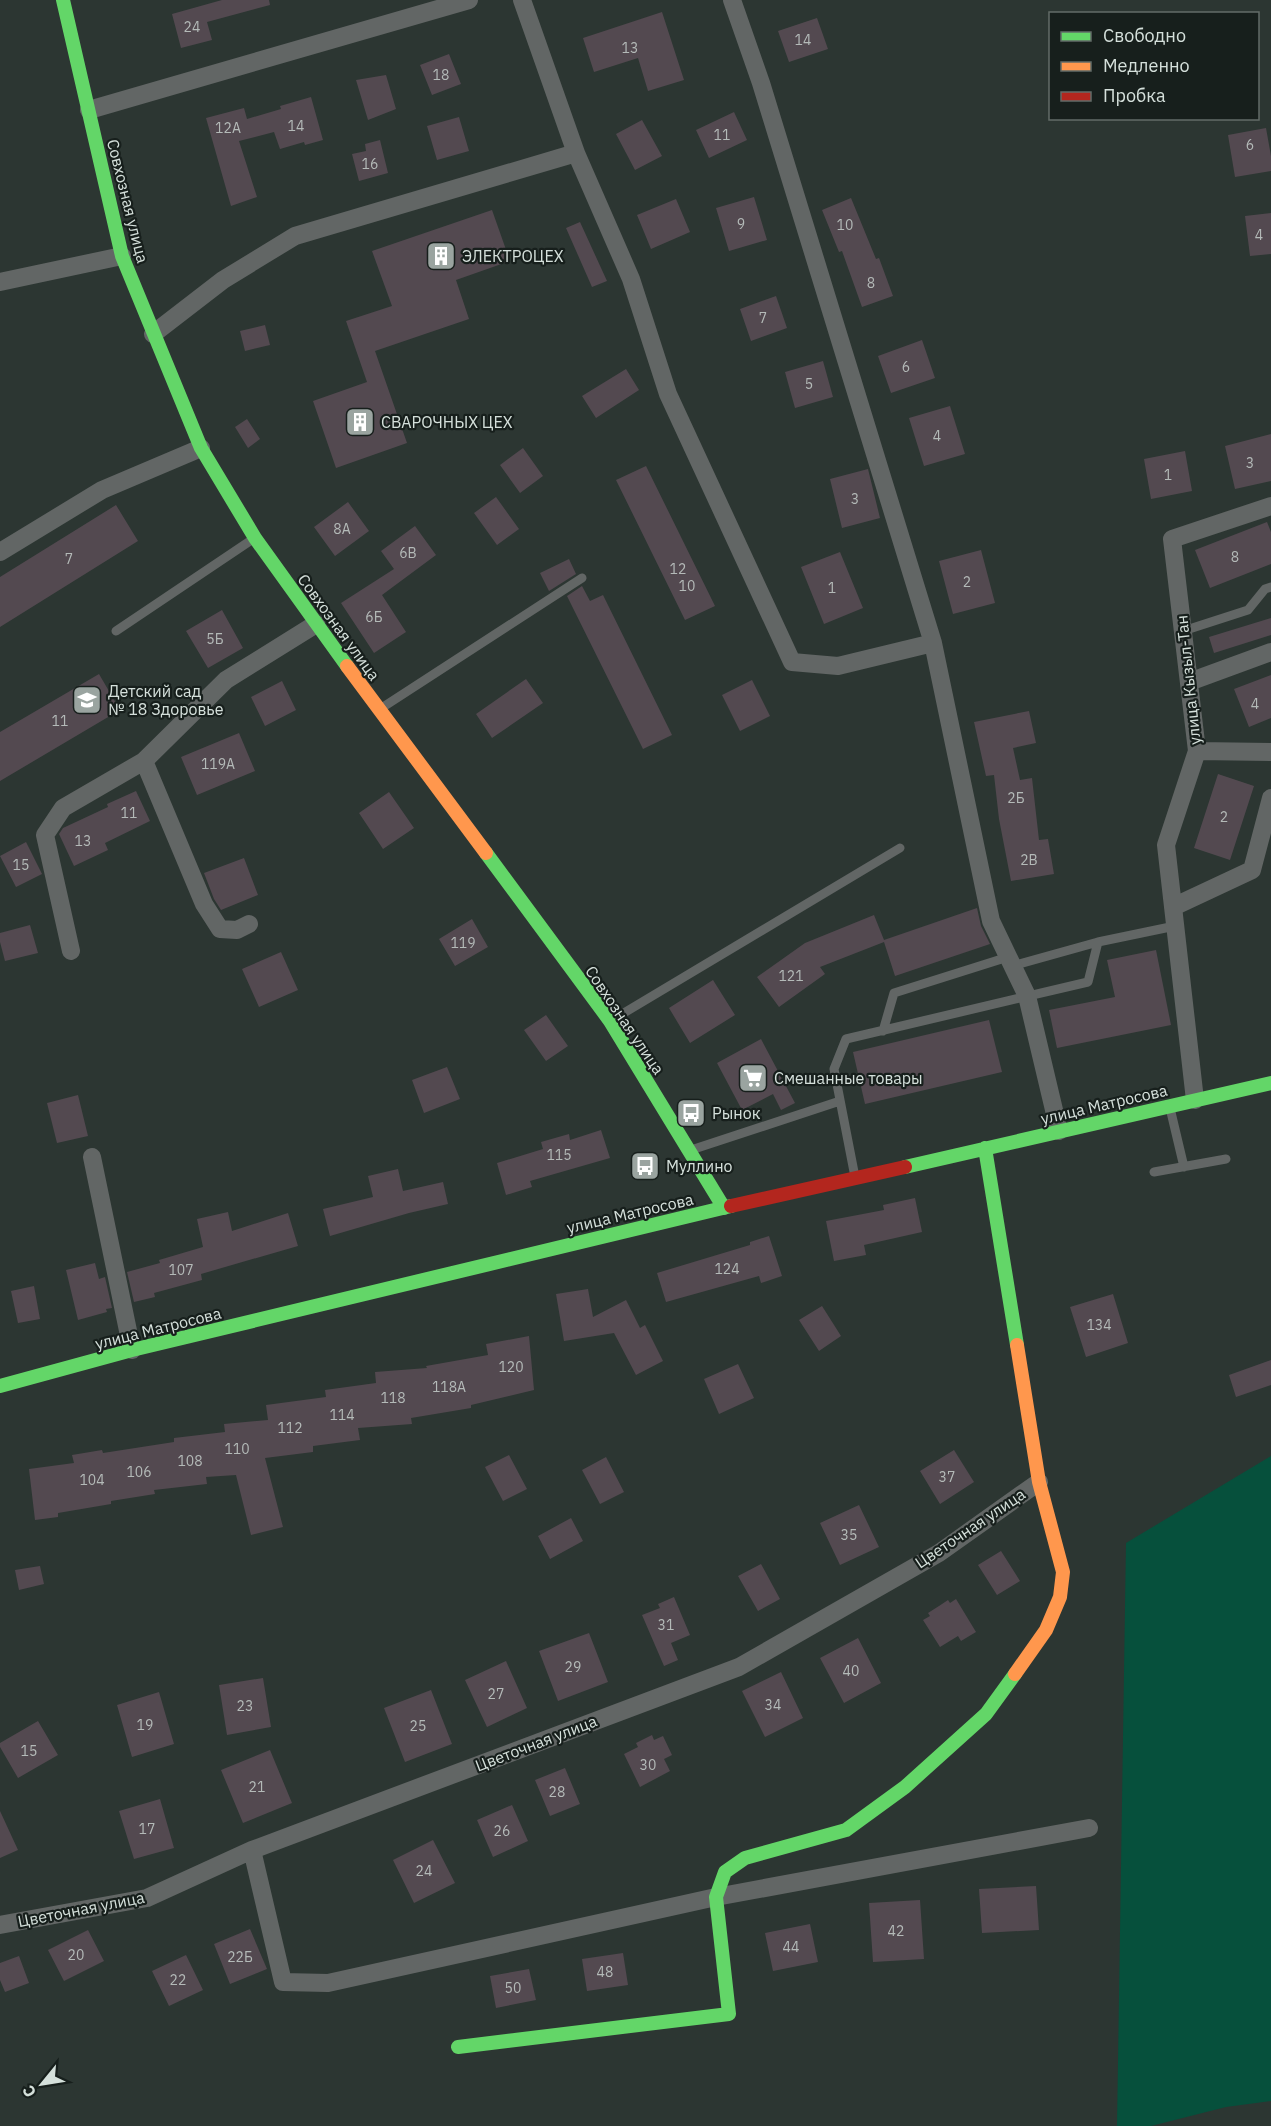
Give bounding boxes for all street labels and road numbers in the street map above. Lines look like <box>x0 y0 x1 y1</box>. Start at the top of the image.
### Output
street label: Совхозная улица <box>103 137 153 265</box>
street label: Совхозная улица <box>294 570 385 685</box>
street label: улица Кызыл-Тан <box>1171 614 1205 746</box>
street label: Совхозная улица <box>581 962 669 1079</box>
street label: улица Матросова <box>1039 1080 1170 1128</box>
street label: улица Матросова <box>565 1189 696 1237</box>
street label: улица Матросова <box>93 1303 224 1353</box>
street label: Цветочная улица <box>911 1483 1029 1572</box>
street label: Цветочная улица <box>472 1710 600 1775</box>
street label: Цветочная улица <box>16 1887 147 1931</box>

